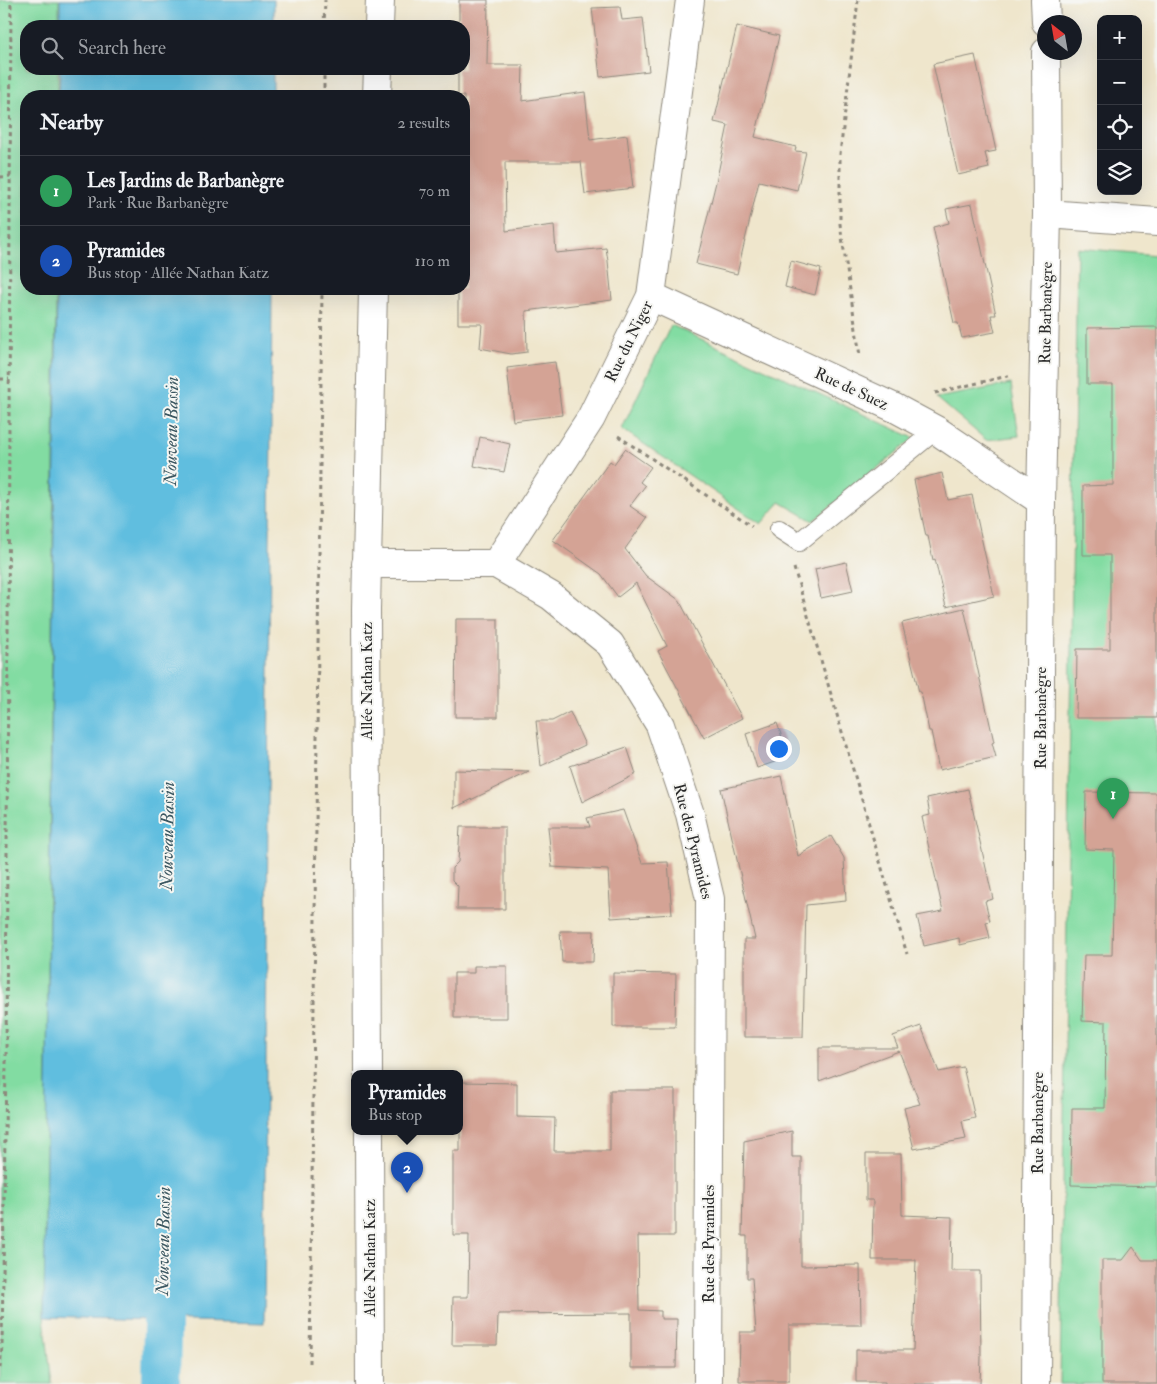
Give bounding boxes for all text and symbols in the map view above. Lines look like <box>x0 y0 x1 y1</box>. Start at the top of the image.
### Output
north arrow <box>1037 15 1082 60</box>
map controls <box>1097 15 1142 195</box>
button: + <box>1097 15 1142 60</box>
search box <box>20 20 470 75</box>
icon: search <box>38 34 66 62</box>
text: Search here <box>78 36 166 60</box>
button: − <box>1097 60 1142 105</box>
button: locate <box>1097 105 1142 150</box>
text: Nearby <box>40 109 103 136</box>
text: 2 results <box>397 113 450 133</box>
button: layers <box>1097 150 1142 195</box>
text: Les Jardins de Barbanègre <box>87 169 284 193</box>
text: 1 <box>53 181 59 201</box>
text: 70 m <box>419 181 450 201</box>
text: Park · Rue Barbanègre <box>87 193 229 213</box>
text: Pyramides <box>87 239 165 263</box>
text: 2 <box>52 251 60 271</box>
text: 110 m <box>415 251 450 271</box>
street label: Rue Barbanègre <box>1035 261 1057 364</box>
text: Bus stop · Allée Nathan Katz <box>87 263 269 283</box>
street label: Rue du Niger <box>601 297 657 385</box>
street label: Rue de Suez <box>812 363 892 415</box>
water label: Nouveau Bassin <box>159 376 184 487</box>
street label: Allée Nathan Katz <box>357 622 377 741</box>
street label: Rue Barbanègre <box>1031 666 1051 769</box>
your location <box>766 736 792 762</box>
pin: 1 <box>1097 778 1129 819</box>
water label: Nouveau Bassin <box>155 781 180 892</box>
street label: Rue des Pyramides <box>669 781 717 901</box>
popup <box>351 1070 463 1135</box>
street label: Rue Barbanègre <box>1028 1071 1048 1174</box>
text: Pyramides <box>368 1081 446 1105</box>
text: Bus stop <box>368 1105 422 1125</box>
pin: 2 <box>391 1152 423 1193</box>
street label: Rue des Pyramides <box>699 1185 719 1303</box>
water label: Nouveau Bassin <box>151 1186 176 1297</box>
street label: Allée Nathan Katz <box>360 1199 380 1318</box>

